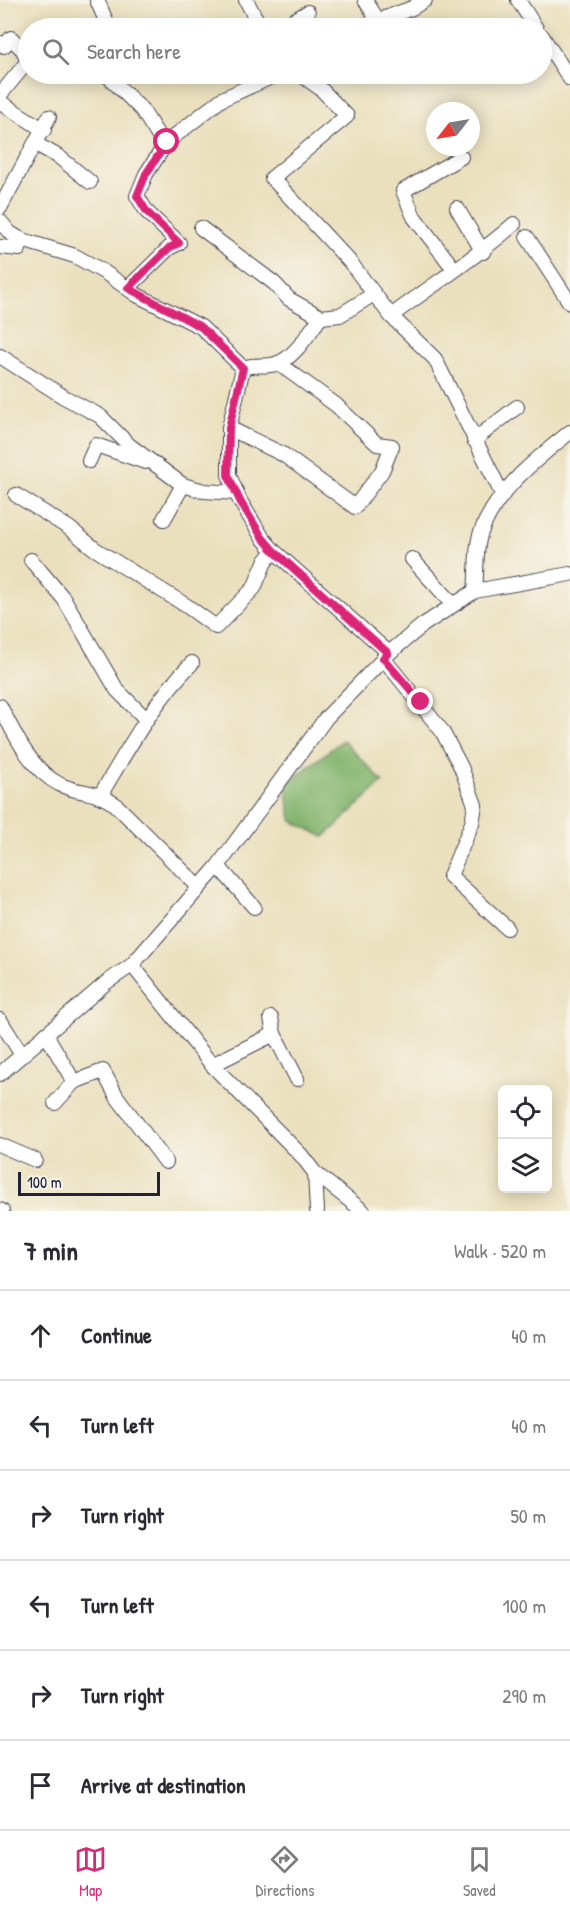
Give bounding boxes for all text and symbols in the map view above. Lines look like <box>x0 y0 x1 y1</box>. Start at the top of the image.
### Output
search box <box>18 18 552 84</box>
icon: search <box>39 35 72 68</box>
text: Search here <box>87 36 181 66</box>
north arrow <box>426 102 480 156</box>
route start <box>153 128 179 154</box>
route end <box>407 688 433 714</box>
map controls <box>498 1085 552 1193</box>
button: locate <box>498 1085 552 1139</box>
button: layers <box>498 1139 552 1193</box>
scale bar <box>18 1169 160 1196</box>
text: 100 m <box>27 1171 62 1193</box>
text: 7 min <box>24 1233 78 1268</box>
text: Walk · 520 m <box>454 1237 546 1264</box>
icon: ahead <box>24 1319 57 1352</box>
text: Continue <box>81 1320 152 1350</box>
text: 40 m <box>511 1322 546 1349</box>
icon: left <box>24 1409 57 1442</box>
text: Turn left <box>81 1410 154 1440</box>
text: 40 m <box>511 1412 546 1439</box>
icon: right <box>24 1499 57 1532</box>
text: Turn right <box>81 1500 164 1530</box>
text: 50 m <box>510 1502 546 1529</box>
icon: left <box>24 1589 57 1622</box>
text: Turn left <box>81 1590 154 1620</box>
text: 100 m <box>503 1592 546 1619</box>
icon: right <box>24 1679 57 1712</box>
text: Turn right <box>81 1680 164 1710</box>
text: 290 m <box>502 1682 546 1709</box>
icon: arrive <box>24 1769 57 1802</box>
text: Arrive at destination <box>81 1770 246 1800</box>
tab: Map <box>74 1843 107 1901</box>
tab: Directions <box>256 1843 314 1901</box>
tab: Saved <box>463 1843 496 1901</box>

